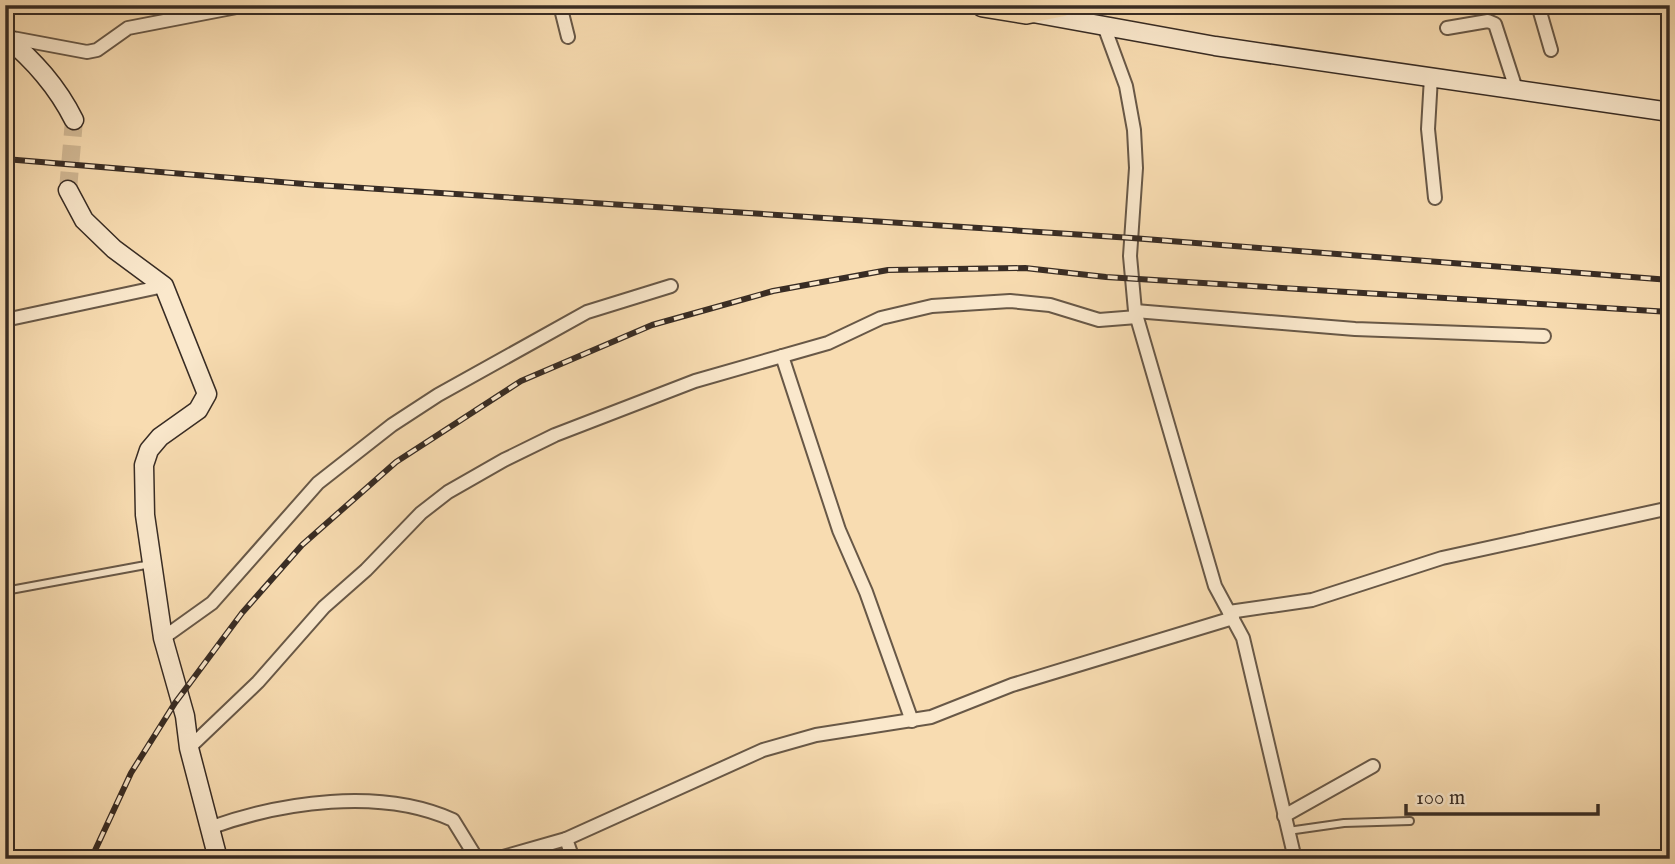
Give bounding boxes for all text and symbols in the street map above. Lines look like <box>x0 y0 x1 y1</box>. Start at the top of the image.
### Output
scale bar <box>1406 773 1598 817</box>
text: 100 m <box>1416 785 1465 812</box>

